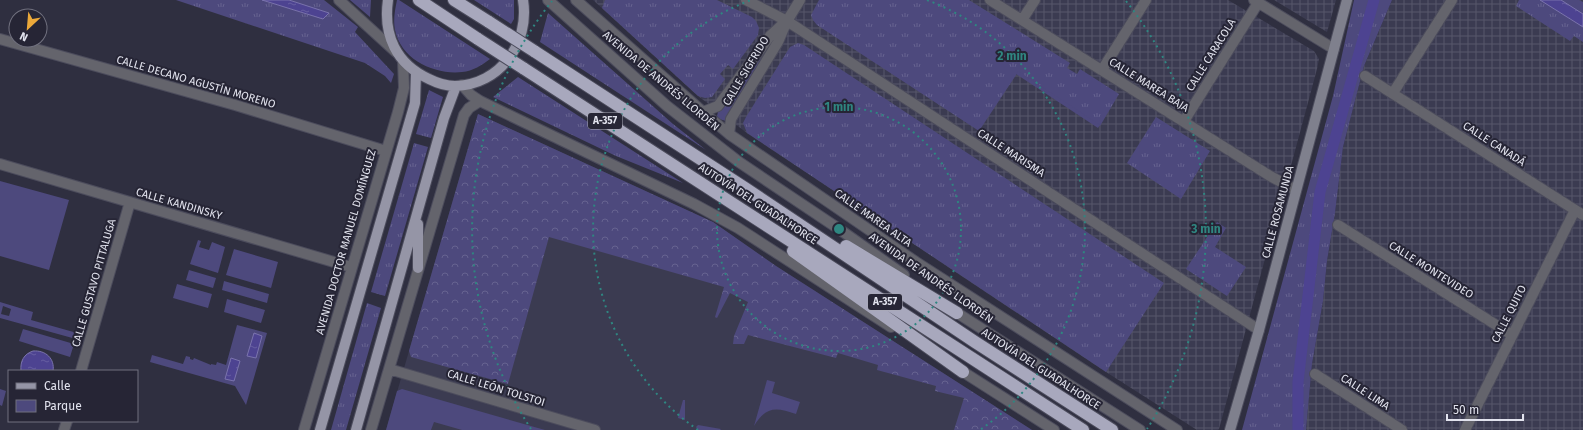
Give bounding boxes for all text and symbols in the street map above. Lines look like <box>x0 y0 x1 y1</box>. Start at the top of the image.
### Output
north arrow <box>8 8 48 48</box>
street label: CALLE CARACOLA <box>1184 16 1239 94</box>
street label: AVENIDA DE ANDRÉS LLORDÉN <box>600 28 723 134</box>
text: N <box>18 29 30 44</box>
street label: CALLE SIGFRIDO <box>720 34 772 108</box>
text: 2 min <box>997 49 1027 63</box>
street label: CALLE DECANO AGUSTÍN MORENO <box>115 52 277 111</box>
street label: CALLE MAREA BAJA <box>1107 55 1192 115</box>
text: 1 min <box>825 100 853 114</box>
road number: A-357 <box>588 113 622 129</box>
street label: CALLE CANADÁ <box>1460 118 1529 169</box>
street label: CALLE MARISMA <box>975 126 1048 180</box>
street label: AVENIDA DOCTOR MANUEL DOMÍNGUEZ <box>312 147 379 336</box>
street label: AUTOVÍA DEL GUADALHORCE <box>696 160 821 247</box>
street label: CALLE ROSAMUNDA <box>1259 164 1297 260</box>
street label: CALLE KANDINSKY <box>134 186 224 222</box>
street label: CALLE MAREA ALTA <box>832 187 915 250</box>
street label: CALLE GUSTAVO PITTALUGA <box>69 217 119 348</box>
centre of rings <box>832 222 846 236</box>
text: 3 min <box>1190 222 1221 236</box>
street label: AVENIDA DE ANDRÉS LLORDÉN <box>866 229 996 326</box>
street label: CALLE MONTEVIDEO <box>1386 239 1476 301</box>
street label: CALLE QUITO <box>1489 283 1529 345</box>
road number: A-357 <box>868 294 902 310</box>
street label: AUTOVÍA DEL GUADALHORCE <box>979 325 1104 412</box>
street label: CALLE LEÓN TOLSTOI <box>445 366 547 409</box>
legend <box>8 370 138 422</box>
street label: CALLE LIMA <box>1338 371 1393 413</box>
text: Calle <box>44 379 71 393</box>
scale bar <box>1447 396 1523 422</box>
text: Parque <box>44 399 82 413</box>
text: 50 m <box>1453 403 1479 417</box>

